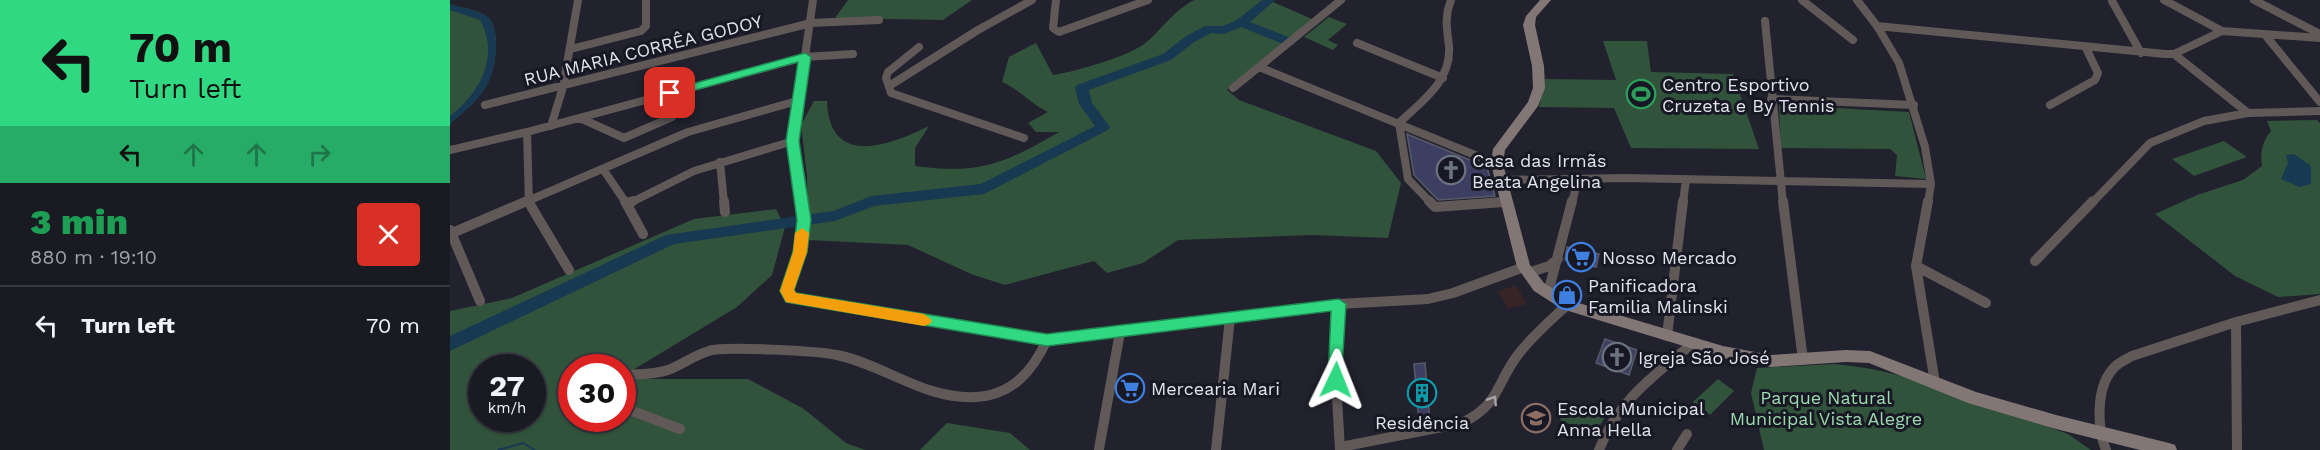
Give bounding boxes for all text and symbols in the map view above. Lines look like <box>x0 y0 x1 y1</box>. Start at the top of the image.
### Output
street label: RUA MARIA CORRÊA GODOY <box>522 10 765 90</box>
text: 70 m <box>129 23 232 72</box>
icon: left <box>30 24 108 102</box>
pin <box>644 67 695 118</box>
text: Turn left <box>129 73 241 105</box>
place label: Centro Esportivo Cruzeta e By Tennis <box>1662 74 1834 116</box>
icon: arrive <box>653 76 686 109</box>
sports icon: Centro Esportivo Cruzeta e By Tennis <box>1625 78 1657 110</box>
icon: left <box>114 138 147 171</box>
icon: ahead <box>177 138 210 171</box>
icon: ahead <box>240 138 273 171</box>
icon: right <box>303 138 336 171</box>
place label: Casa das Irmãs Beata Angelina <box>1472 150 1606 192</box>
church icon: Casa das Irmãs Beata Angelina <box>1435 154 1467 186</box>
text: 3 min <box>30 201 128 243</box>
button: close <box>357 203 420 266</box>
supermarket icon: Nosso Mercado <box>1565 241 1597 273</box>
text: 880 m · 19:10 <box>30 245 157 269</box>
place label: Nosso Mercado <box>1602 247 1737 268</box>
place label: Panificadora Familia Malinski <box>1588 275 1728 317</box>
shop icon: Panificadora Familia Malinski <box>1551 279 1583 311</box>
icon: left <box>30 309 63 342</box>
text: Turn left <box>81 313 175 338</box>
text: 70 m <box>366 313 420 338</box>
church icon: Igreja São José <box>1601 341 1633 373</box>
place label: Igreja São José <box>1638 347 1770 368</box>
position arrow <box>1304 348 1368 412</box>
speed limit sign: 30 <box>558 354 636 432</box>
text: 27 <box>489 368 525 403</box>
supermarket icon: Mercearia Mari <box>1114 372 1146 404</box>
building icon: Residência <box>1406 377 1438 409</box>
place label: Mercearia Mari <box>1151 378 1280 399</box>
park label: Parque Natural Municipal Vista Alegre <box>1730 387 1922 429</box>
one-way arrow <box>1486 396 1498 406</box>
place label: Escola Municipal Anna Hella <box>1557 398 1705 440</box>
text: km/h <box>488 399 526 417</box>
school or university icon: Escola Municipal Anna Hella <box>1520 402 1552 434</box>
place label: Residência <box>1375 412 1469 433</box>

